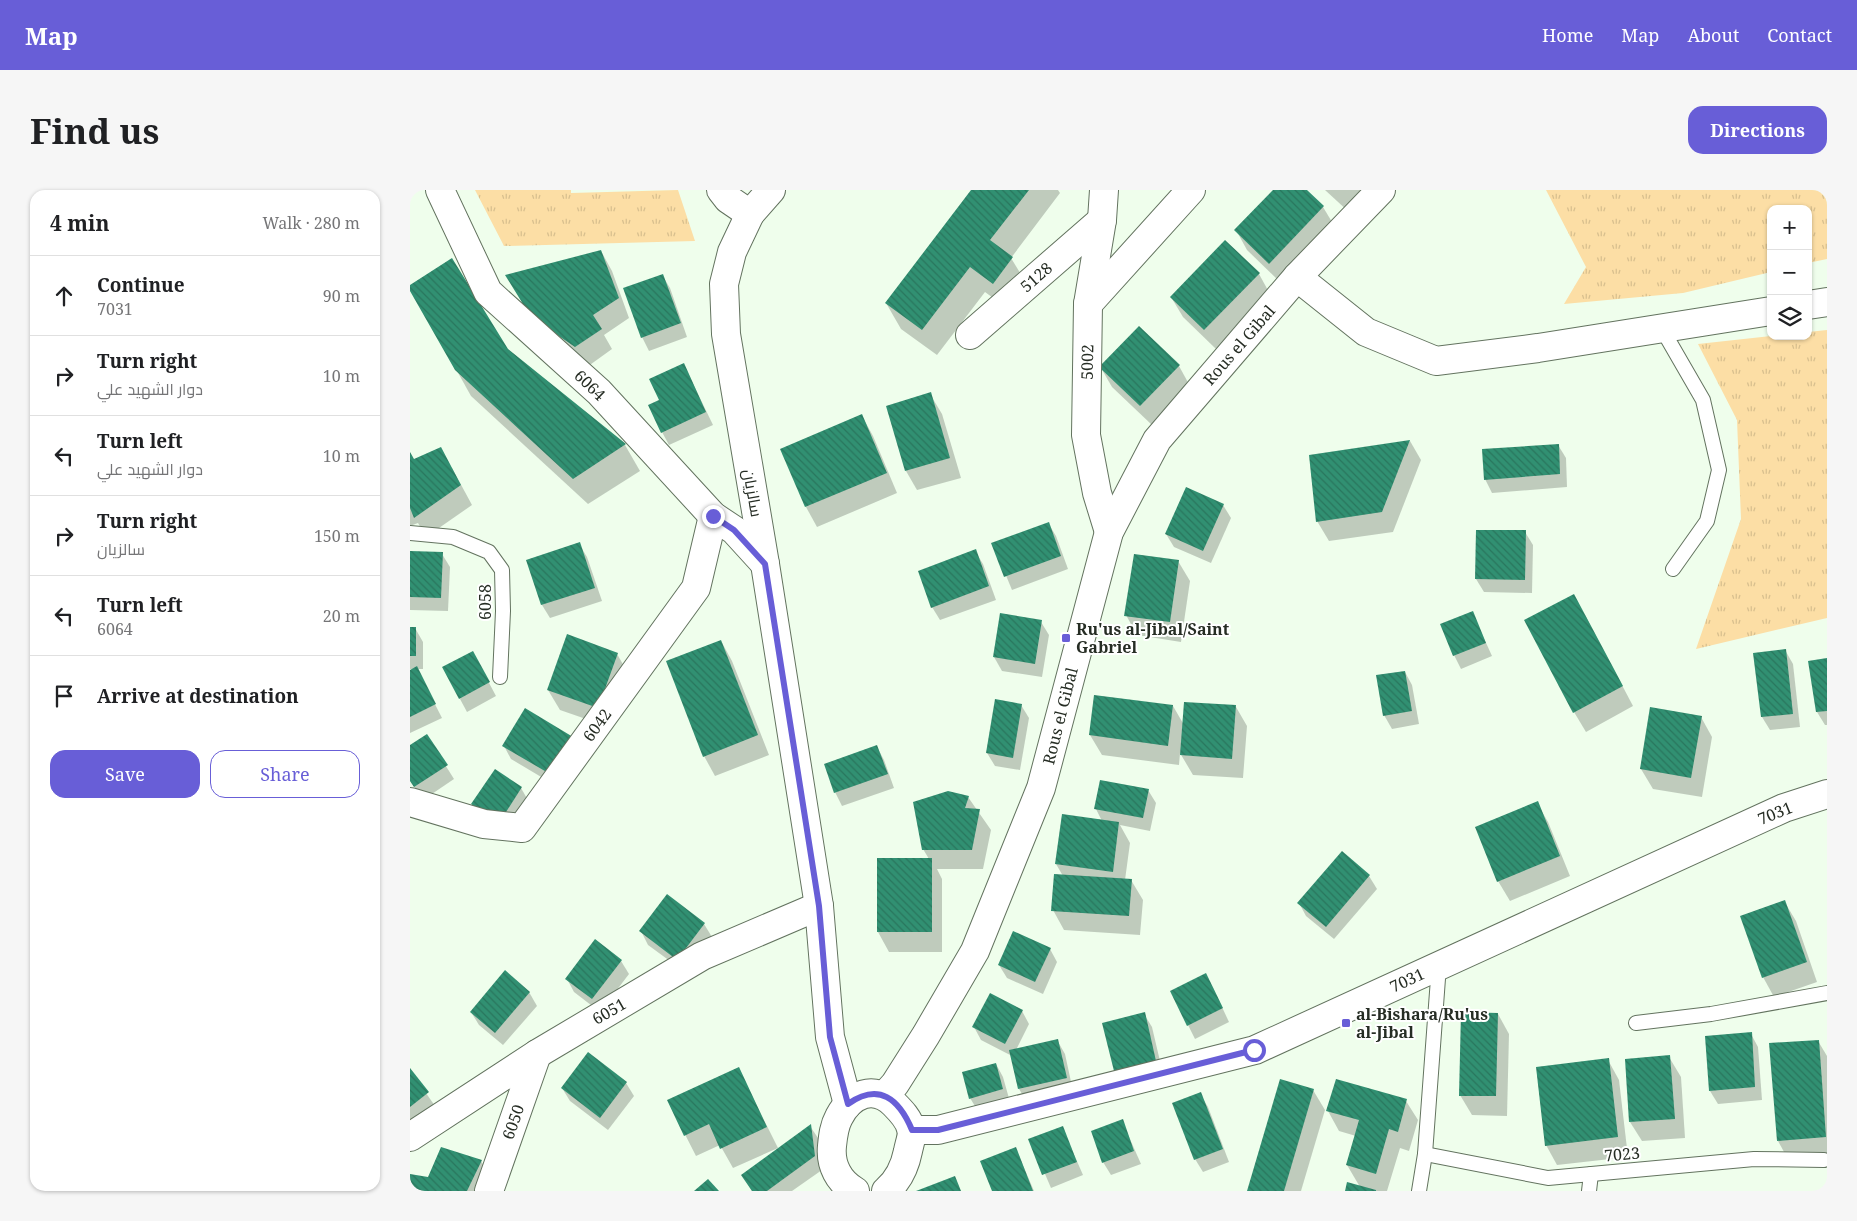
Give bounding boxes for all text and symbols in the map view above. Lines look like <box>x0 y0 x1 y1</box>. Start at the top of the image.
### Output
text: Map <box>25 19 78 52</box>
text: Home <box>1542 23 1593 47</box>
text: Map <box>1621 23 1659 47</box>
text: About <box>1687 23 1739 47</box>
text: Contact <box>1767 23 1832 47</box>
button: Directions <box>1688 106 1827 154</box>
text: Find us <box>30 107 159 154</box>
map controls <box>1767 205 1812 340</box>
button: + <box>1767 205 1812 250</box>
text: 4 min <box>50 209 109 237</box>
text: Walk · 280 m <box>263 212 360 234</box>
button: − <box>1767 250 1812 295</box>
street label: 5128 <box>1015 257 1057 297</box>
text: Continue <box>97 272 185 298</box>
icon: ahead <box>50 282 78 310</box>
text: 90 m <box>323 285 360 307</box>
button: layers <box>1767 295 1812 340</box>
text: 7031 <box>97 298 133 320</box>
street label: Rous el Gibal <box>1198 300 1280 390</box>
street label: 5002 <box>1076 344 1098 380</box>
text: Turn right <box>97 348 197 374</box>
icon: right <box>50 362 78 390</box>
text: 10 m <box>323 365 360 387</box>
street label: 6064 <box>569 365 611 405</box>
text: دوار الشهيد علي <box>97 378 203 400</box>
text: Turn left <box>97 428 183 454</box>
icon: left <box>50 442 78 470</box>
text: 10 m <box>323 445 360 467</box>
text: دوار الشهيد علي <box>97 458 203 480</box>
street label: سالزيان <box>738 467 768 519</box>
route end <box>702 505 725 528</box>
text: Turn right <box>97 508 197 534</box>
icon: right <box>50 522 78 550</box>
text: 150 m <box>314 525 360 547</box>
text: سالزيان <box>97 538 145 560</box>
street label: 6058 <box>474 584 496 620</box>
text: Turn left <box>97 592 183 618</box>
icon: left <box>50 602 78 630</box>
text: 20 m <box>323 605 360 627</box>
text: 6064 <box>97 618 133 640</box>
place label: Ru'us al-Jibal/Saint Gabriel <box>1076 618 1230 658</box>
marker: Ru'us al-Jibal/Saint Gabriel <box>1060 632 1072 644</box>
street label: Rous el Gibal <box>1037 665 1083 767</box>
icon: arrive <box>50 682 78 710</box>
text: Arrive at destination <box>97 683 299 709</box>
street label: 6042 <box>578 704 616 746</box>
button: Save <box>50 750 200 798</box>
button: Share <box>210 750 360 798</box>
street label: 7031 <box>1754 796 1796 830</box>
street label: 7031 <box>1386 962 1428 998</box>
street label: 6051 <box>588 993 630 1029</box>
place label: al-Bishara/Ru'us al-Jibal <box>1356 1003 1488 1043</box>
marker: al-Bishara/Ru'us al-Jibal <box>1340 1017 1352 1029</box>
route start <box>1243 1039 1266 1062</box>
street label: 6050 <box>497 1101 529 1142</box>
street label: 7023 <box>1603 1141 1641 1167</box>

